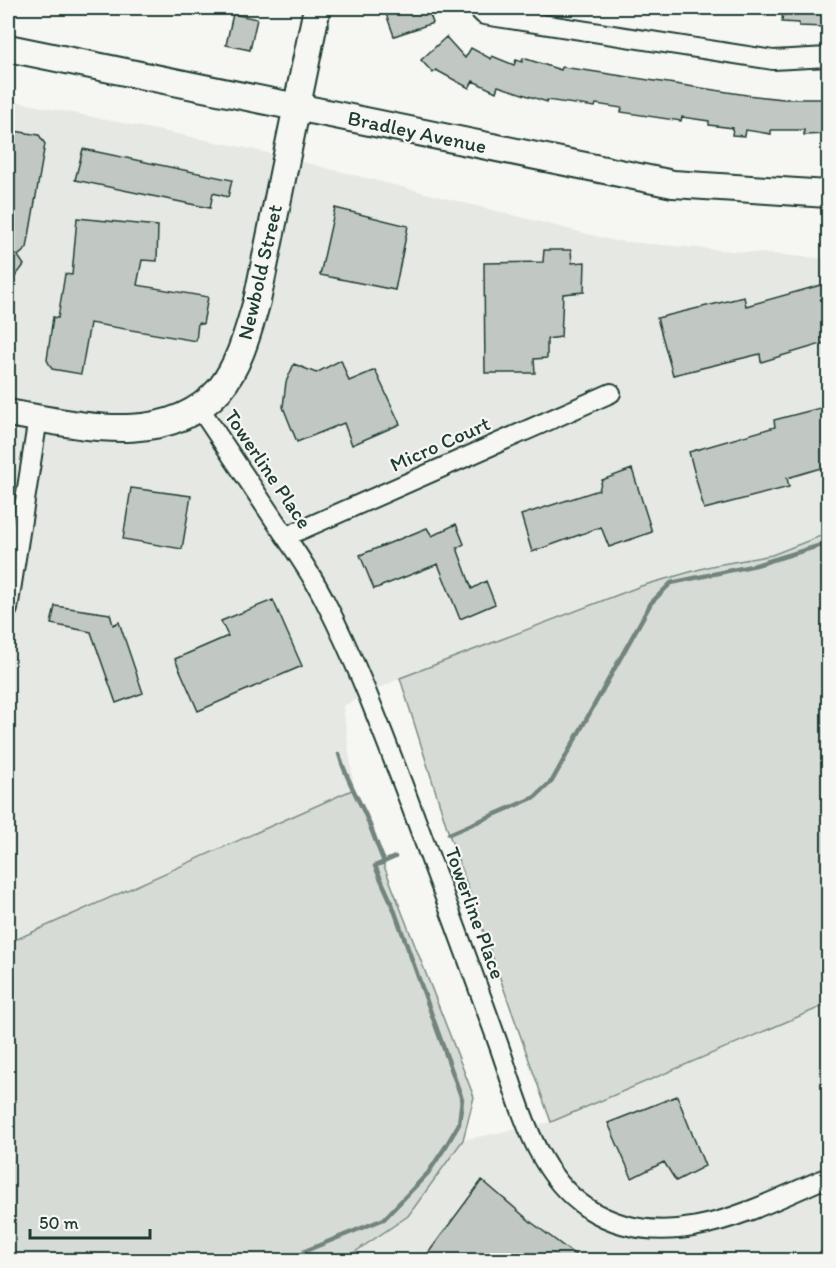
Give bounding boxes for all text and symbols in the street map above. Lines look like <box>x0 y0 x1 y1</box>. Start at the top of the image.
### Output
street label: Bradley Avenue <box>345 105 489 158</box>
street label: Newbold Street <box>232 202 287 342</box>
street label: Towerline Place <box>219 404 318 533</box>
street label: Micro Court <box>386 410 494 477</box>
street label: Towerline Place <box>440 843 511 982</box>
scale bar <box>30 1202 150 1240</box>
text: 50 m <box>39 1212 79 1234</box>

